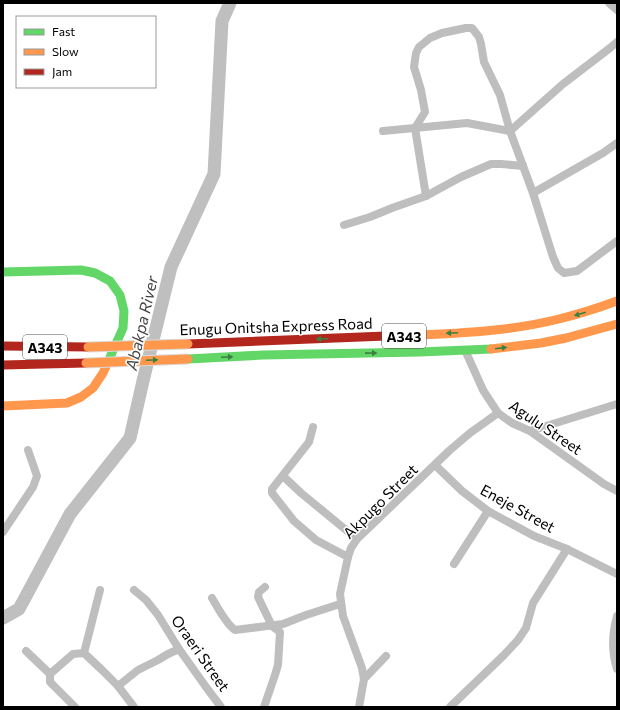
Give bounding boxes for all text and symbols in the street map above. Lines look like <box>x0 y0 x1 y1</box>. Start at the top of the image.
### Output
legend <box>16 16 156 88</box>
text: Fast <box>52 24 75 38</box>
text: Slow <box>52 44 79 58</box>
text: Jam <box>52 64 72 79</box>
water label: Abakpa River <box>121 273 161 373</box>
one-way arrow <box>574 311 586 317</box>
street label: Enugu Onitsha Express Road <box>179 314 373 338</box>
road number: A343 <box>382 324 426 348</box>
one-way arrow <box>446 330 458 337</box>
road number: A343 <box>23 335 67 359</box>
one-way arrow <box>315 336 328 342</box>
one-way arrow <box>495 345 507 351</box>
one-way arrow <box>365 350 378 356</box>
one-way arrow <box>221 354 234 360</box>
one-way arrow <box>146 357 159 363</box>
street label: Agulu Street <box>506 396 586 458</box>
street label: Akpugo Street <box>339 460 421 542</box>
street label: Eneje Street <box>478 480 558 536</box>
street label: Oraeri Street <box>168 611 234 695</box>

